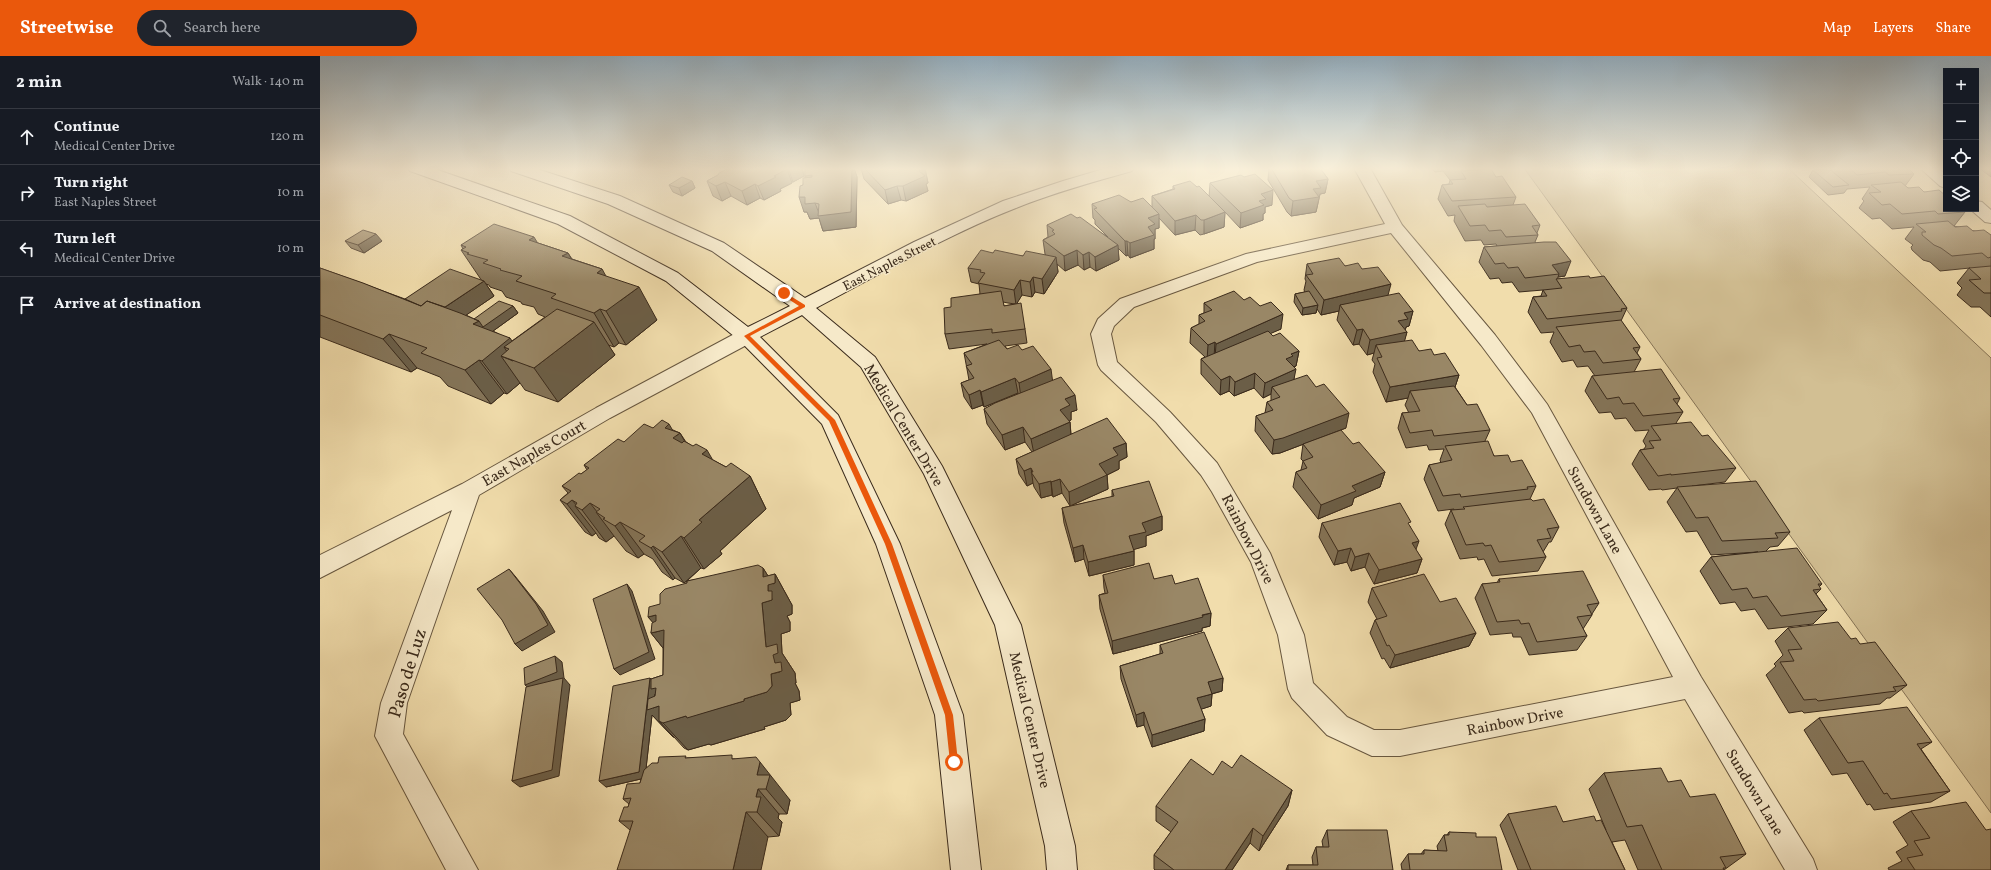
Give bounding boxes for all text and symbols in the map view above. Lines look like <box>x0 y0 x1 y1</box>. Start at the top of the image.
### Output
search box <box>137 10 417 46</box>
text: Streetwise <box>20 15 113 41</box>
icon: search <box>151 17 173 39</box>
text: Search here <box>183 18 260 39</box>
text: Map <box>1823 19 1851 38</box>
text: Layers <box>1873 19 1913 38</box>
text: Share <box>1935 19 1971 38</box>
map controls <box>1943 68 1979 212</box>
button: + <box>1943 68 1979 104</box>
text: 2 min <box>16 71 62 94</box>
text: Walk · 140 m <box>232 73 304 91</box>
button: − <box>1943 104 1979 140</box>
text: Continue <box>54 117 119 138</box>
icon: ahead <box>16 126 38 148</box>
text: 120 m <box>270 128 304 146</box>
text: Medical Center Drive <box>54 138 175 156</box>
button: locate <box>1943 140 1979 176</box>
text: Turn right <box>54 173 128 194</box>
button: layers <box>1943 176 1979 212</box>
icon: right <box>16 182 38 204</box>
text: 10 m <box>277 184 304 202</box>
text: East Naples Street <box>54 194 157 212</box>
text: Turn left <box>54 229 116 250</box>
street label: East Naples Street <box>840 233 940 296</box>
icon: left <box>16 238 38 260</box>
text: 10 m <box>277 240 304 258</box>
text: Medical Center Drive <box>54 250 175 268</box>
route end <box>775 284 793 302</box>
icon: arrive <box>16 294 38 316</box>
text: Arrive at destination <box>54 294 201 315</box>
street label: Medical Center Drive <box>858 361 948 491</box>
street label: East Naples Court <box>479 416 591 493</box>
street label: Sundown Lane <box>1561 463 1627 558</box>
street label: Rainbow Drive <box>1215 491 1278 588</box>
street label: Paso de Luz <box>383 626 434 721</box>
street label: Medical Center Drive <box>1003 650 1054 791</box>
street label: Rainbow Drive <box>1465 703 1565 742</box>
street label: Sundown Lane <box>1720 746 1788 840</box>
route start <box>945 753 963 771</box>

